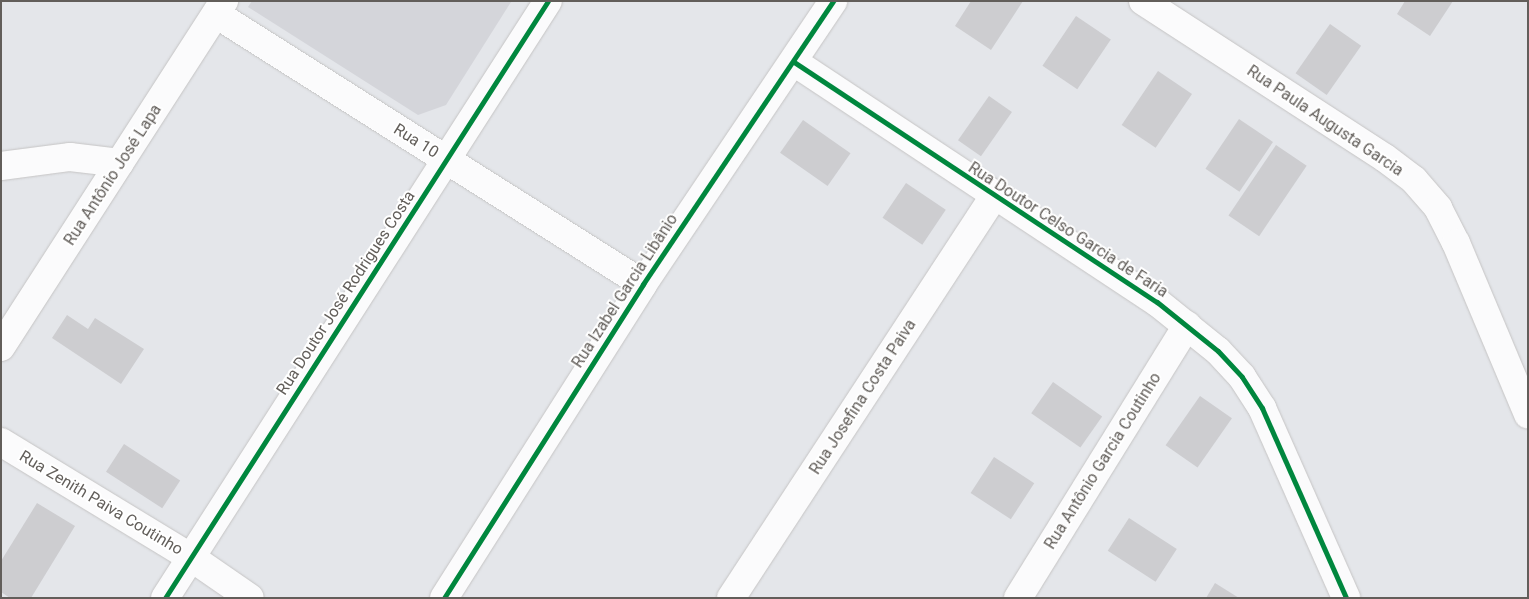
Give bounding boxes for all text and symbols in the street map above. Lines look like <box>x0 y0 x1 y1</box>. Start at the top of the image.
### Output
street label: Rua Paula Augusta Garcia <box>1243 61 1407 181</box>
street label: Rua Antônio José Lapa <box>60 101 166 249</box>
street label: Rua 10 <box>390 120 442 162</box>
street label: Rua Doutor Celso Garcia de Faria <box>965 158 1171 302</box>
street label: Rua Doutor José Rodrigues Costa <box>273 187 419 399</box>
street label: Rua Izabel Garcia Libânio <box>568 210 682 372</box>
street label: Rua Josefina Costa Paiva <box>806 316 920 478</box>
street label: Rua Antônio Garcia Coutinho <box>1041 369 1165 553</box>
street label: Rua Zenith Paiva Coutinho <box>16 447 186 559</box>

